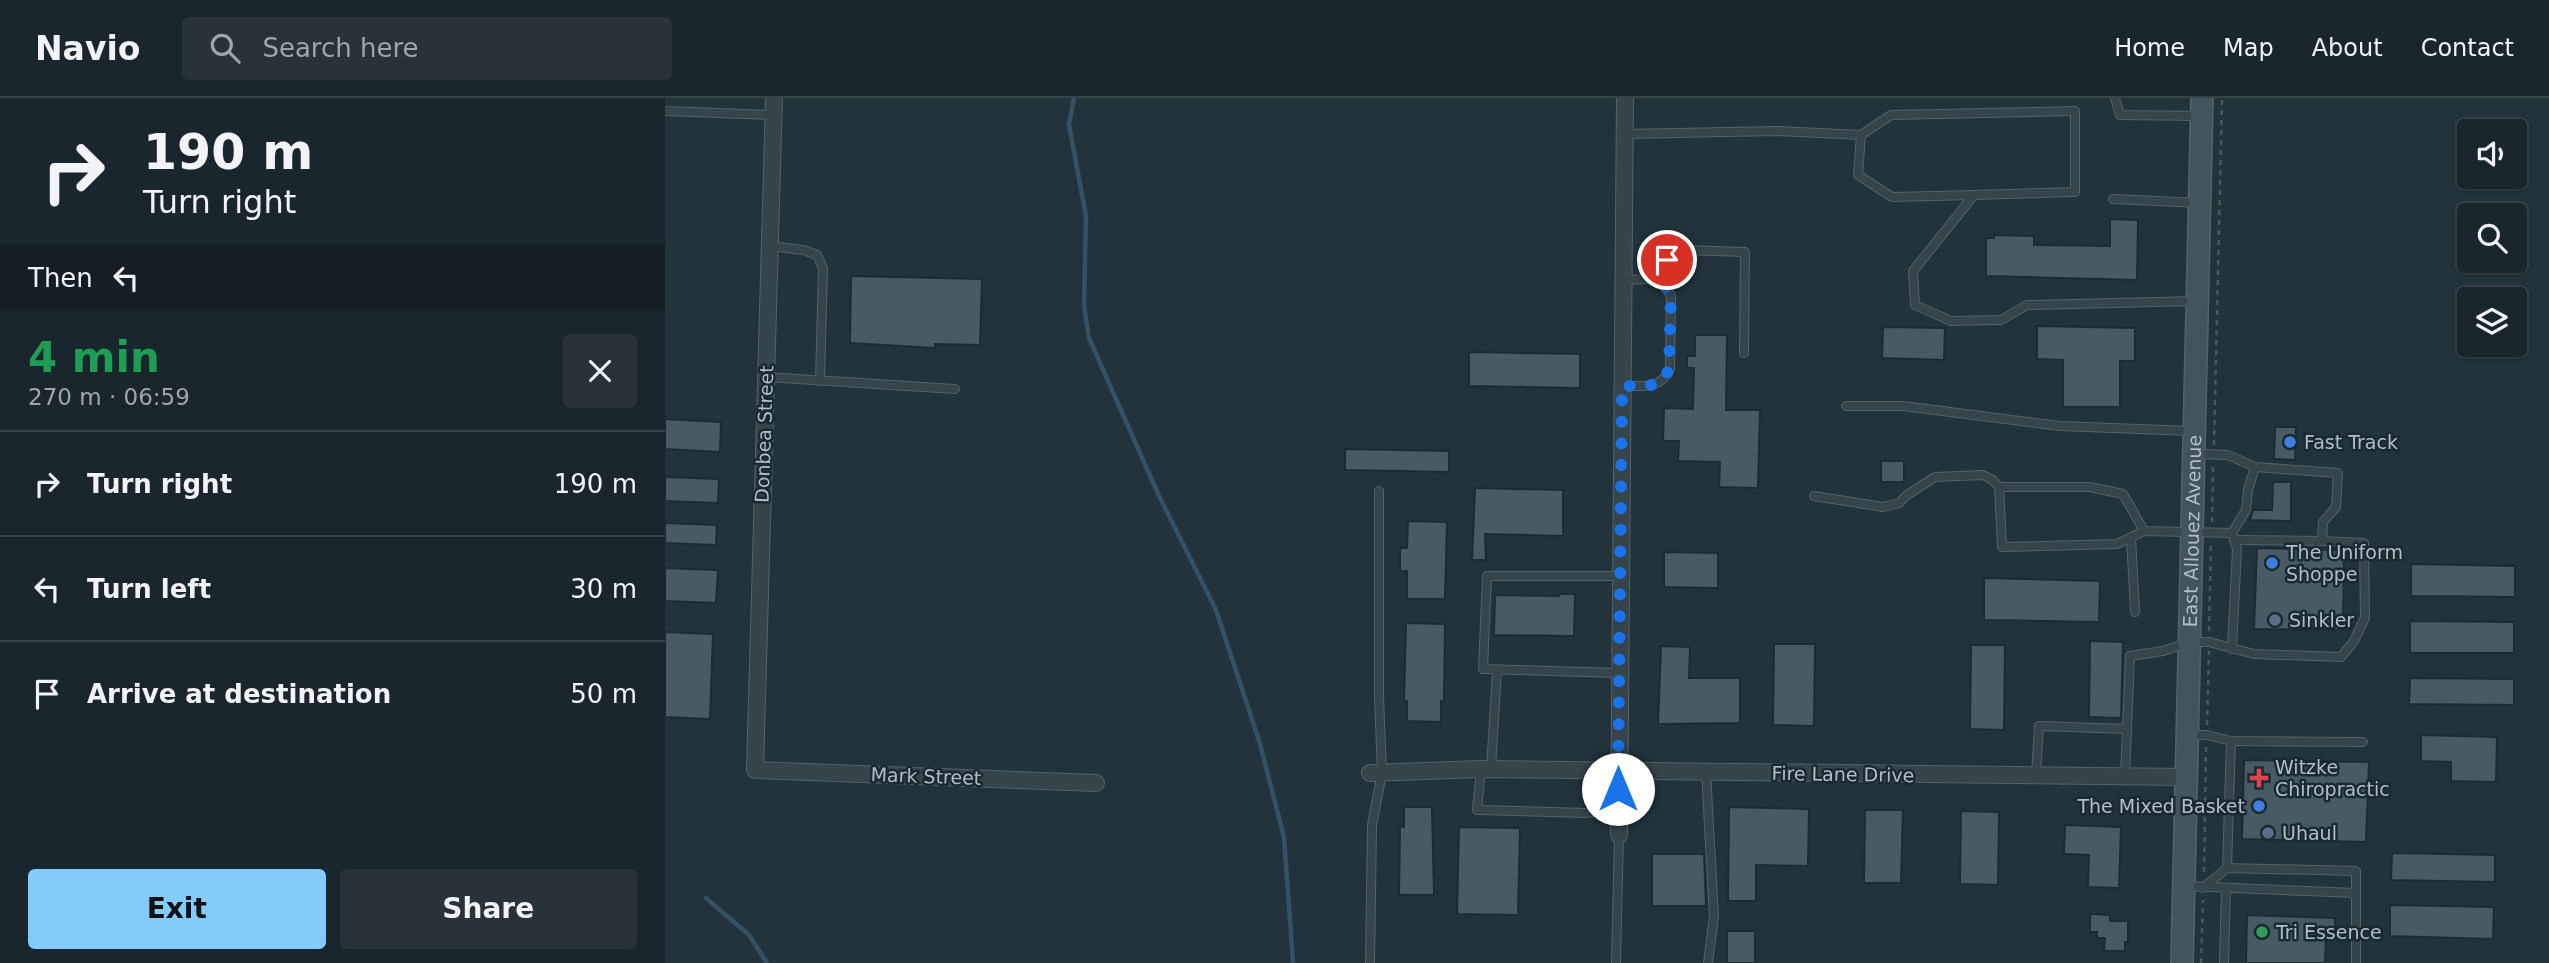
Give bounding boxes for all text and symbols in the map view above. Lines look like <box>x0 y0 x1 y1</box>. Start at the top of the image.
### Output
search box <box>182 17 672 80</box>
text: Navio <box>35 29 140 68</box>
icon: search <box>206 29 244 67</box>
text: Search here <box>262 33 419 63</box>
text: Home <box>2114 34 2185 62</box>
text: Map <box>2223 34 2274 62</box>
text: About <box>2312 34 2383 62</box>
text: Contact <box>2421 34 2514 62</box>
map controls <box>2457 119 2527 357</box>
button: sound <box>2457 119 2527 189</box>
text: 190 m <box>143 124 313 181</box>
icon: right <box>28 126 119 217</box>
text: Turn right <box>143 183 296 221</box>
button: search <box>2457 203 2527 273</box>
pin <box>1637 230 1697 290</box>
icon: arrive <box>1648 241 1686 279</box>
icon: left <box>107 259 145 297</box>
text: Then <box>28 263 93 293</box>
button: layers <box>2457 287 2527 357</box>
text: 4 min <box>28 333 160 382</box>
button: close <box>563 334 637 408</box>
street label: Donbea Street <box>751 365 777 503</box>
text: 270 m · 06:59 <box>28 384 190 410</box>
place label: Fast Track <box>2304 431 2398 453</box>
marker: Fast Track <box>2282 434 2298 450</box>
street label: East Allouez Avenue <box>2179 435 2205 628</box>
icon: right <box>28 465 66 503</box>
text: Turn right <box>87 469 232 499</box>
text: 190 m <box>554 469 637 499</box>
place label: The Uniform Shoppe <box>2285 541 2403 585</box>
marker: The Uniform Shoppe <box>2264 555 2280 571</box>
icon: left <box>28 570 66 608</box>
text: Turn left <box>87 574 211 604</box>
text: 30 m <box>570 574 637 604</box>
place label: Sinkler <box>2289 609 2354 631</box>
marker: Sinkler <box>2267 612 2283 628</box>
icon: arrive <box>28 675 66 713</box>
text: Arrive at destination <box>87 679 391 709</box>
text: 50 m <box>570 679 637 709</box>
position arrow <box>1581 752 1655 826</box>
place label: Witzke Chiropractic <box>2275 756 2390 800</box>
street label: Fire Lane Drive <box>1772 762 1914 786</box>
street label: Mark Street <box>870 763 982 789</box>
marker: Witzke Chiropractic <box>2249 768 2269 788</box>
place label: The Mixed Basket <box>2076 795 2245 817</box>
marker: The Mixed Basket <box>2251 798 2267 814</box>
place label: Uhaul <box>2282 822 2337 844</box>
marker: Uhaul <box>2260 825 2276 841</box>
button: Exit <box>28 869 326 949</box>
button: Share <box>340 869 637 949</box>
place label: Tri Essence <box>2275 921 2382 943</box>
marker: Tri Essence <box>2254 924 2270 940</box>

